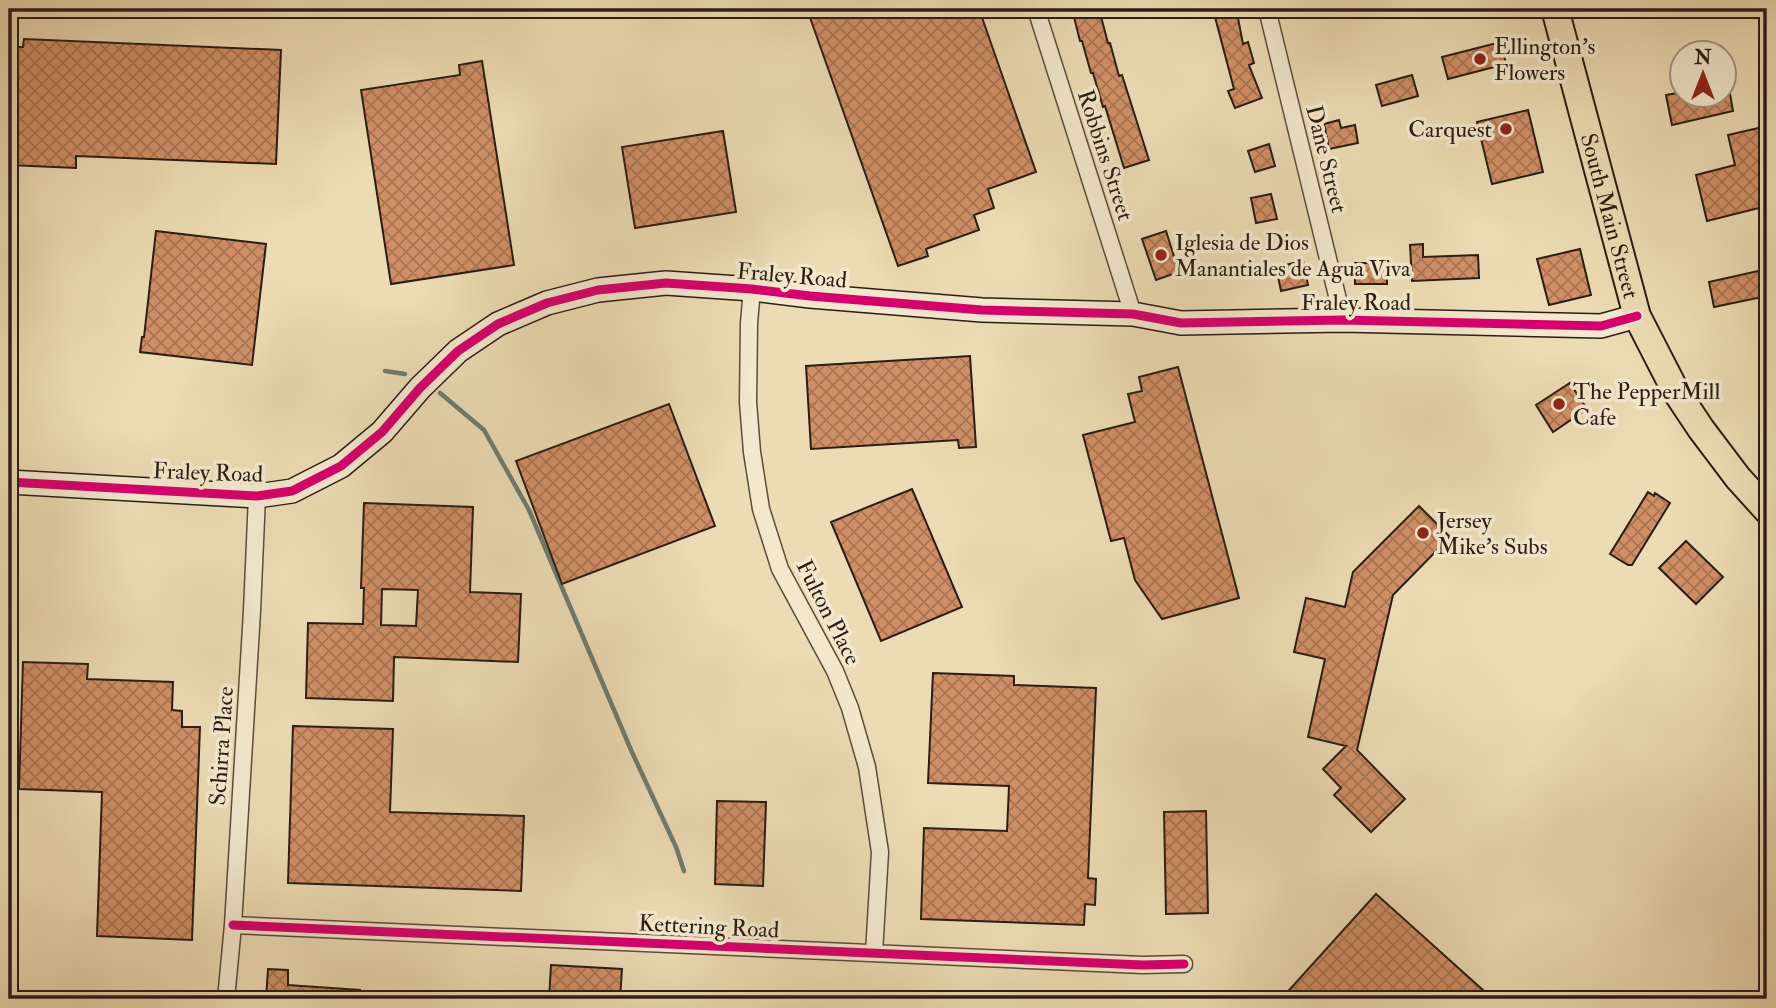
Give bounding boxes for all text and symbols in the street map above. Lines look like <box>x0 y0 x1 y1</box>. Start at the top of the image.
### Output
place label: Ellington's Flowers <box>1494 32 1595 87</box>
north arrow <box>1668 38 1738 108</box>
text: N <box>1693 46 1712 70</box>
marker: Ellington's Flowers <box>1472 51 1488 67</box>
street label: Robbins Street <box>1071 86 1140 224</box>
street label: Dane Street <box>1299 102 1354 216</box>
place label: Carquest <box>1408 115 1492 144</box>
marker: Carquest <box>1498 121 1514 137</box>
street label: South Main Street <box>1574 130 1646 302</box>
place label: Iglesia de Dios Manantiales de Agua Viva <box>1175 228 1411 283</box>
marker: Iglesia de Dios Manantiales de Agua Viva <box>1153 247 1169 263</box>
street label: Fraley Road <box>736 256 848 295</box>
street label: Fraley Road <box>1301 288 1411 317</box>
place label: The PepperMill Cafe <box>1573 377 1721 432</box>
marker: The PepperMill Cafe <box>1551 396 1567 412</box>
street label: Fraley Road <box>152 456 264 489</box>
place label: Jersey Mike's Subs <box>1436 506 1548 561</box>
marker: Jersey Mike's Subs <box>1415 525 1431 541</box>
street label: Fulton Place <box>790 555 868 670</box>
street label: Schirra Place <box>203 685 240 807</box>
street label: Kettering Road <box>638 908 780 945</box>

